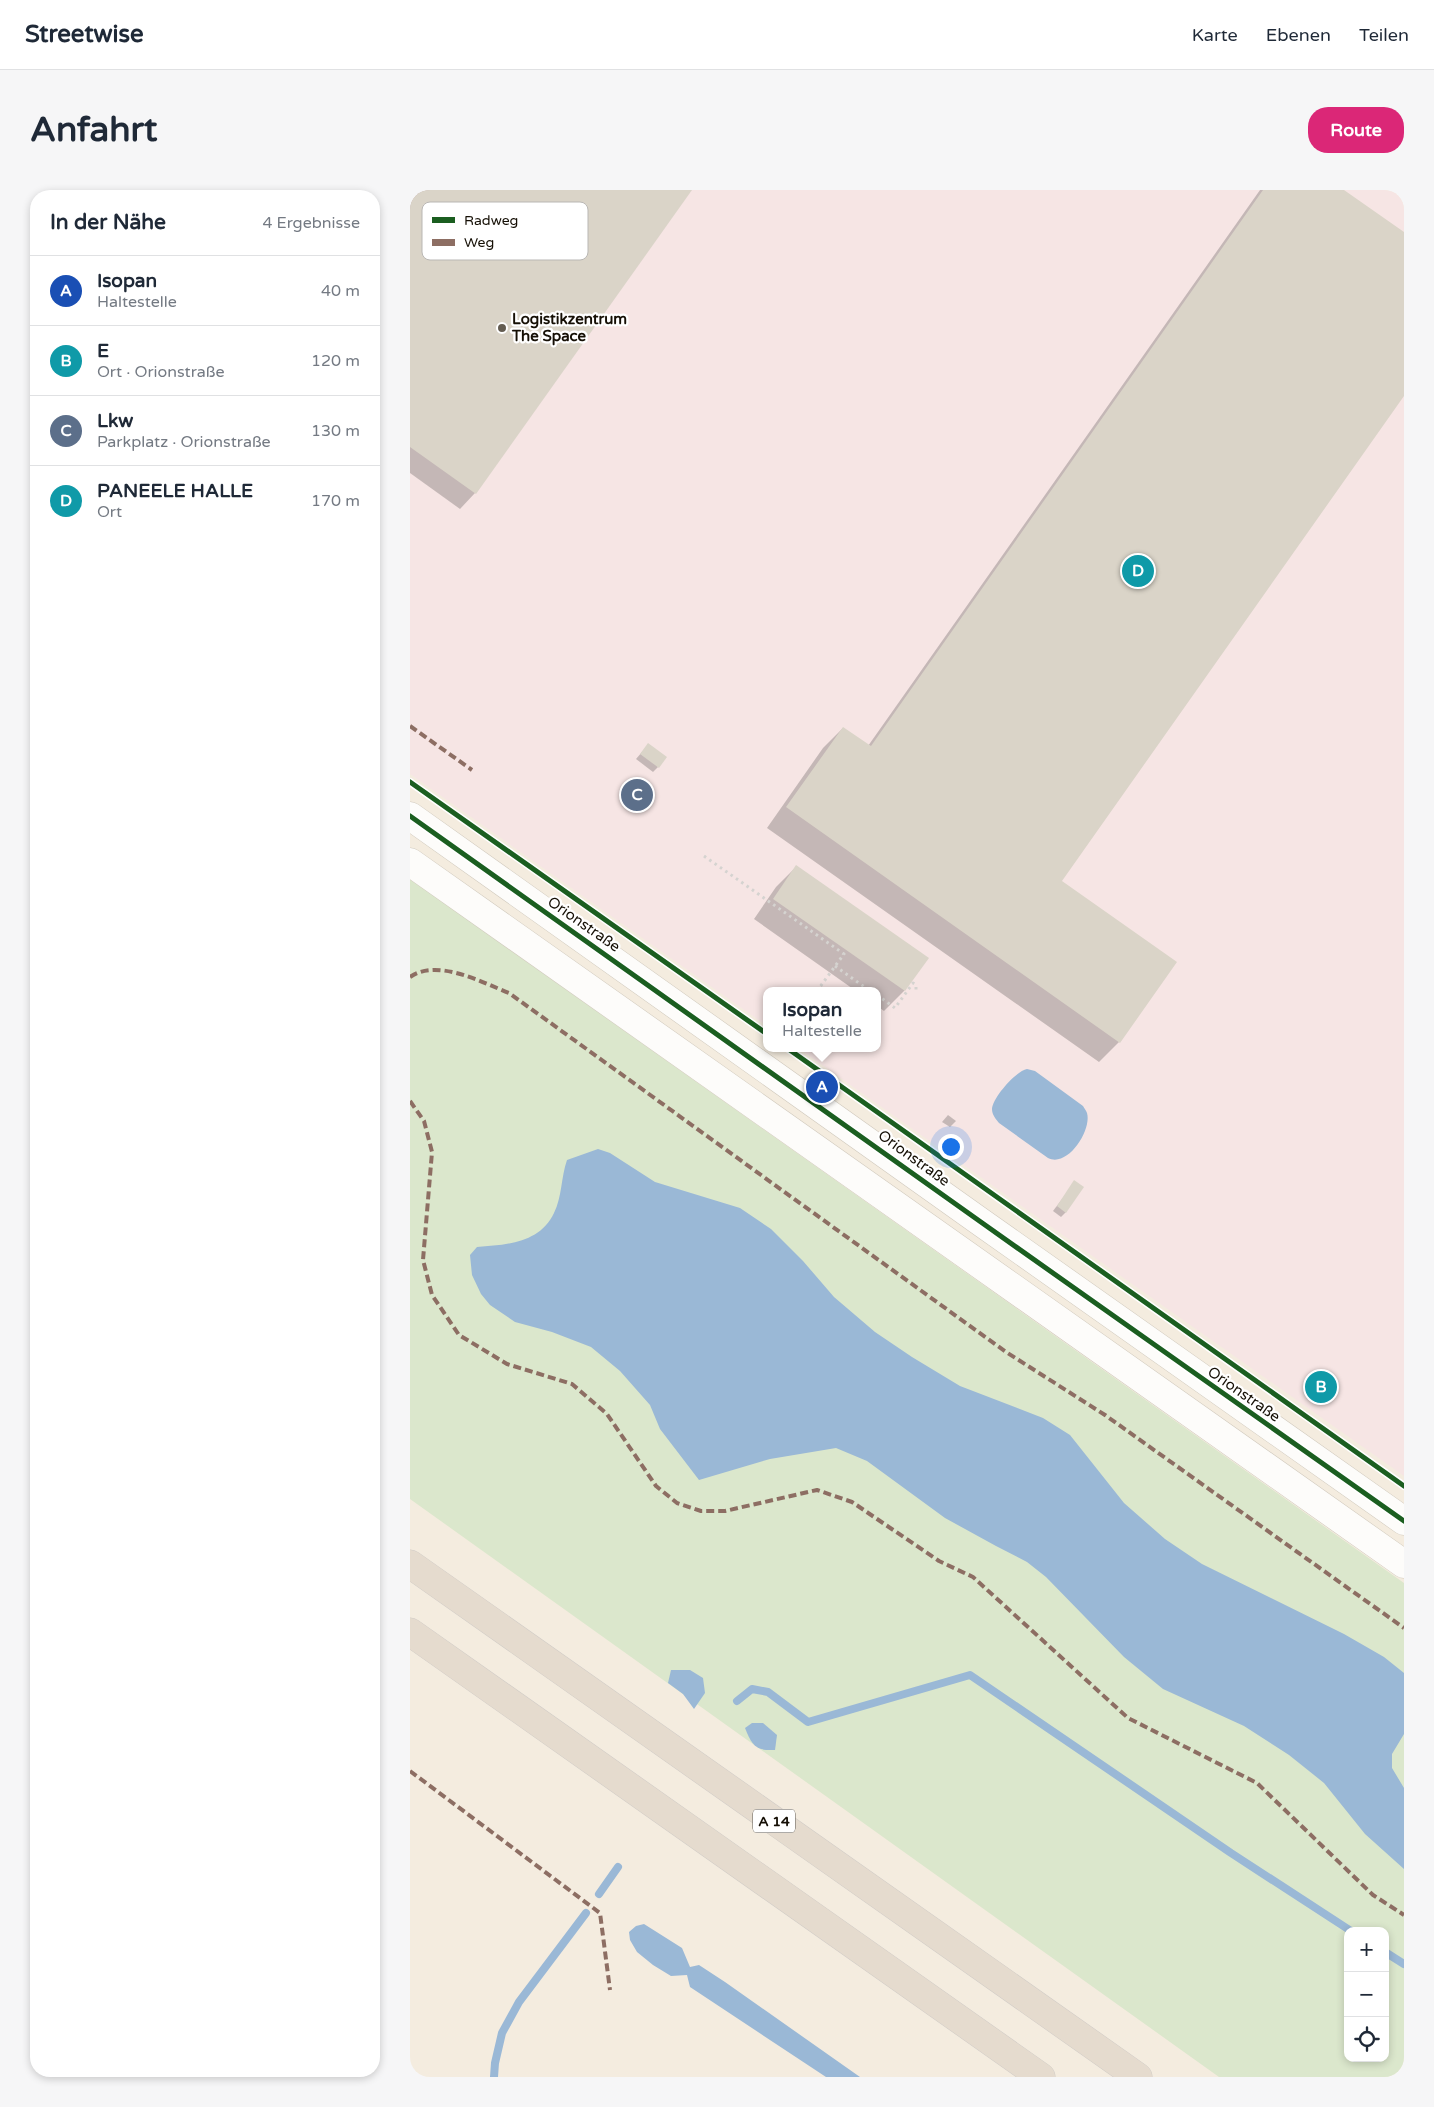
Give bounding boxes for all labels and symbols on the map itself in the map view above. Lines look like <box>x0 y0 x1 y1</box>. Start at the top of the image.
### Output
legend <box>422 202 588 260</box>
text: Radweg <box>464 212 518 229</box>
text: Weg <box>464 234 494 251</box>
place label: Logistikzentrum The Space <box>511 310 627 346</box>
marker: Logistikzentrum The Space <box>496 322 508 334</box>
pin: D <box>1122 552 1154 590</box>
pin: C <box>621 776 653 814</box>
street label: Orionstraße <box>544 892 624 956</box>
pin: A <box>806 1068 838 1106</box>
street label: Orionstraße <box>875 1126 953 1190</box>
your location <box>938 1134 964 1160</box>
street label: Orionstraße <box>1204 1362 1284 1426</box>
pin: B <box>1305 1368 1337 1406</box>
road number: A 14 <box>753 1810 795 1832</box>

